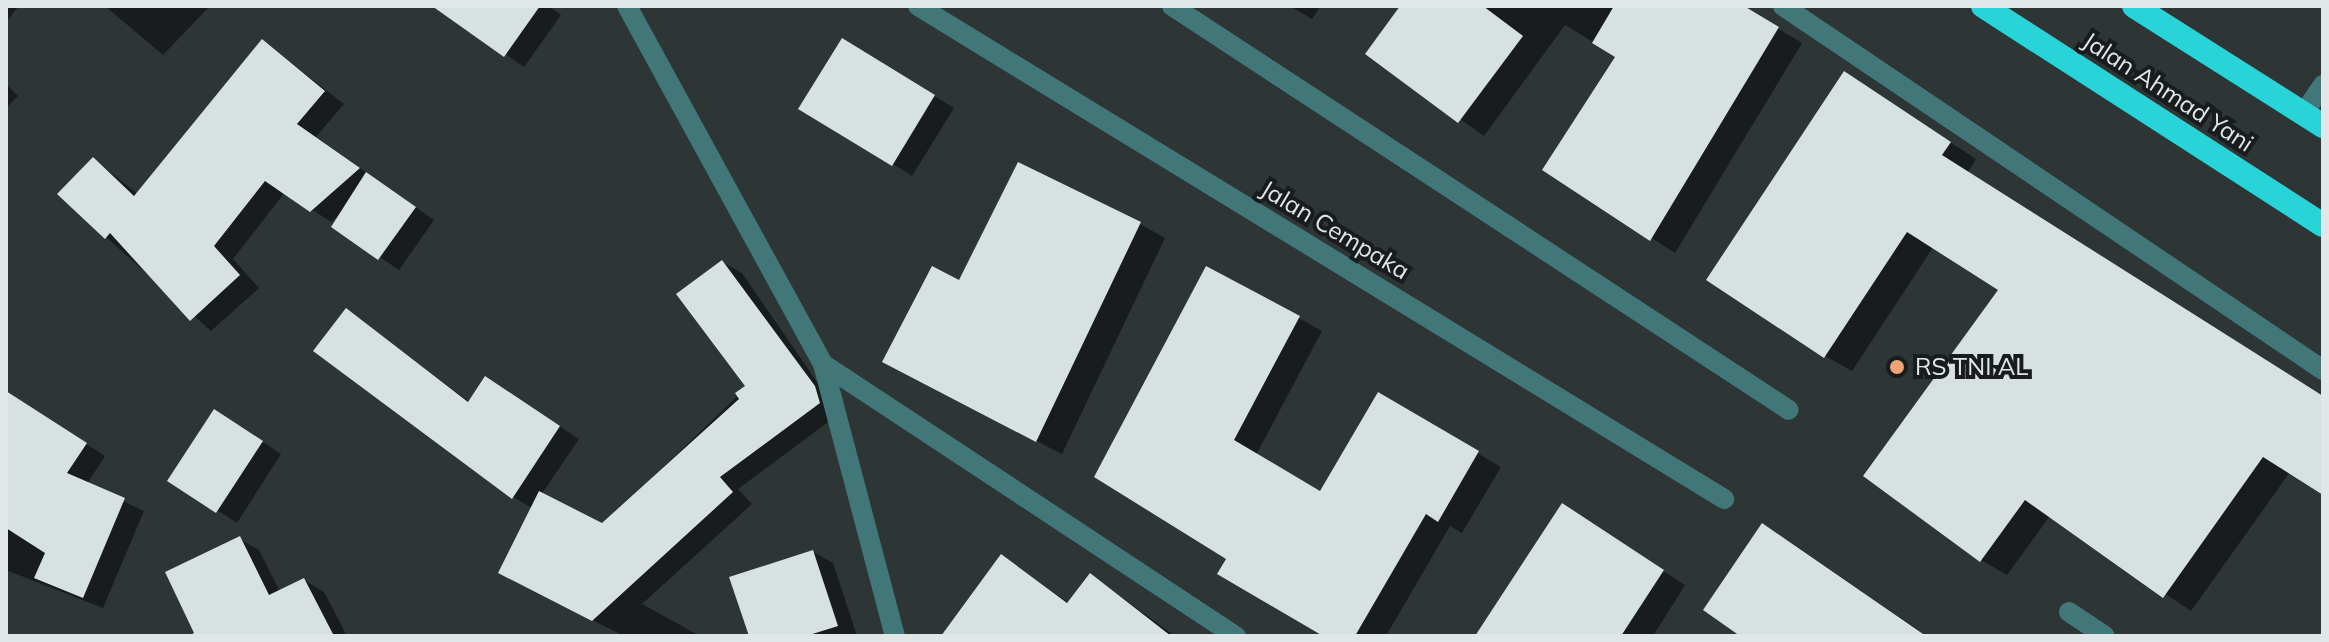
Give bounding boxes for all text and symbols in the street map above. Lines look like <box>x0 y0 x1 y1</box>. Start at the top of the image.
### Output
street label: Jalan Ahmad Yani <box>2077 26 2259 158</box>
street label: Jalan Cempaka <box>1256 174 1414 286</box>
place label: RS TNI AL <box>1915 353 2028 381</box>
marker: RS TNI AL <box>1886 356 1908 378</box>

